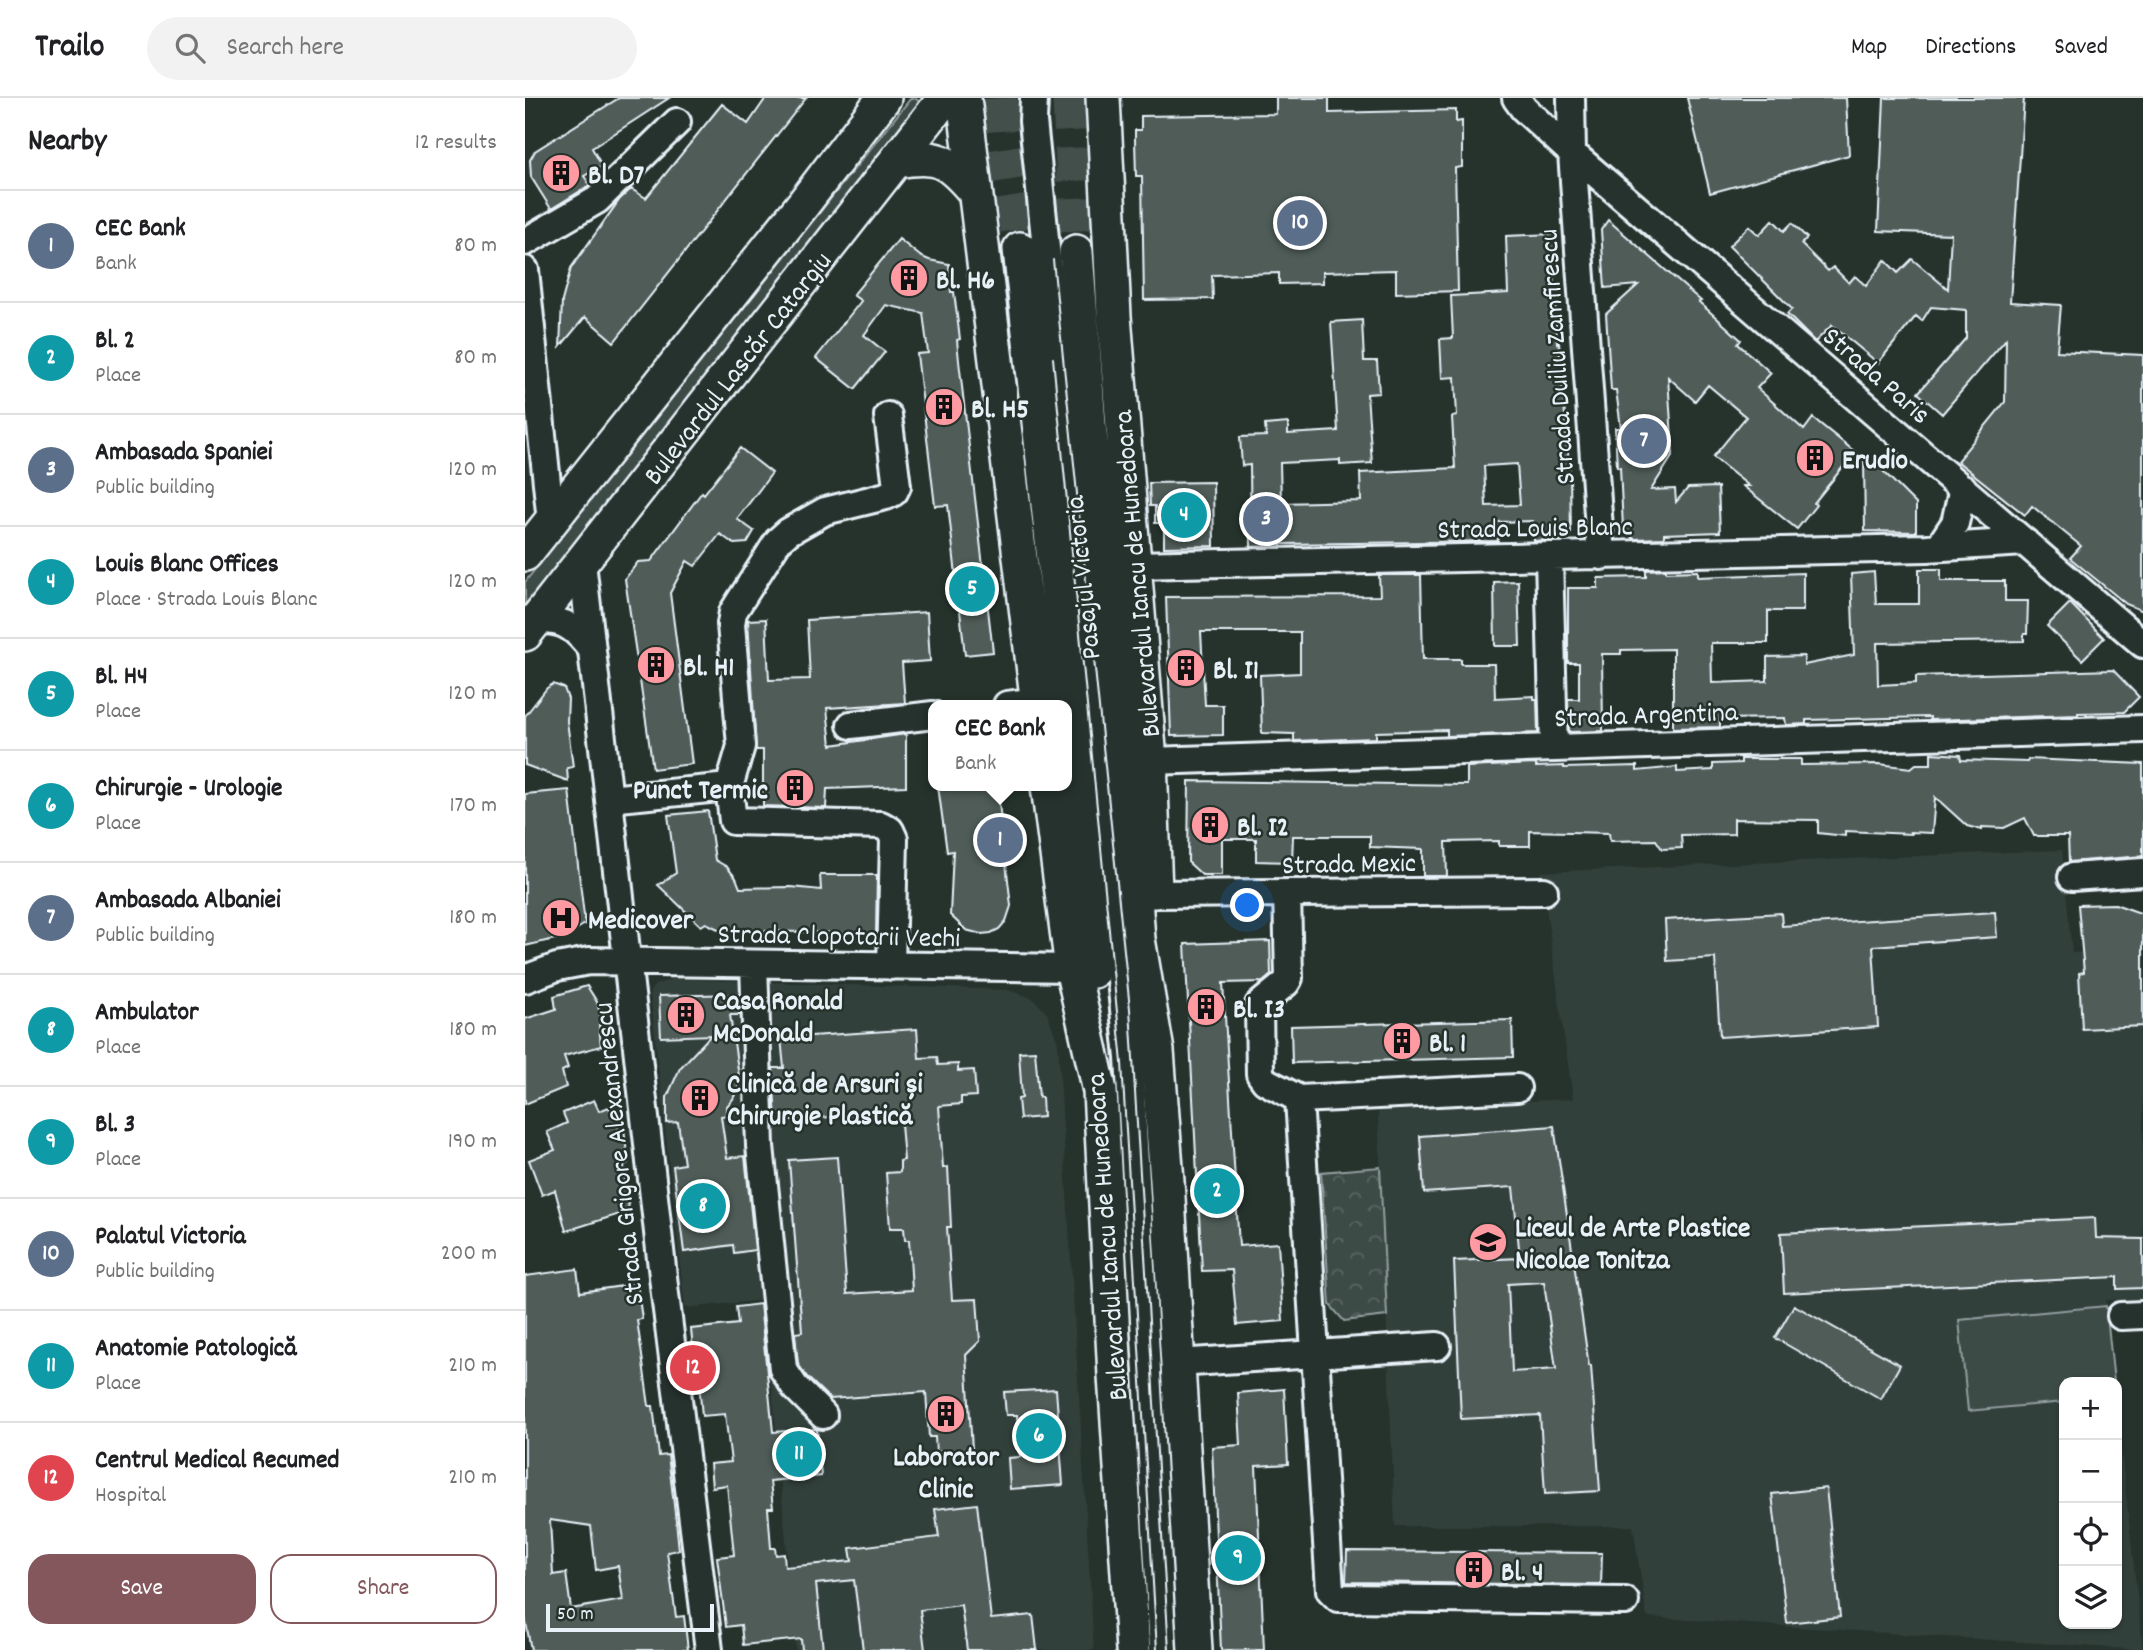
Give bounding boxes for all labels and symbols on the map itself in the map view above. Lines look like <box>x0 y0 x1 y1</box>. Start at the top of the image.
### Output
building icon: Bl. D7 <box>540 152 582 194</box>
place label: Bl. D7 <box>588 158 644 198</box>
pin: 10 <box>1277 197 1323 249</box>
street label: Strada Duiliu Zamfirescu <box>1531 227 1589 486</box>
street label: Bulevardul Lascăr Catargiu <box>636 245 844 495</box>
building icon: Bl. H6 <box>888 257 930 299</box>
place label: Bl. H6 <box>936 263 995 303</box>
street label: Strada Paris <box>1812 319 1938 436</box>
building icon: Bl. H5 <box>923 386 965 428</box>
place label: Bl. H5 <box>971 392 1029 432</box>
street label: Bulevardul Iancu de Hunedoara <box>1106 408 1174 739</box>
pin: 7 <box>1621 415 1667 467</box>
building icon: Erudio <box>1794 437 1836 479</box>
place label: Erudio <box>1842 443 1908 483</box>
pin: 4 <box>1161 489 1207 541</box>
street label: Pasajul Victoria <box>1057 493 1114 661</box>
pin: 3 <box>1243 493 1289 545</box>
street label: Strada Louis Blanc <box>1437 509 1633 553</box>
pin: 5 <box>949 563 995 615</box>
building icon: Bl. H1 <box>635 644 677 686</box>
building icon: Bl. I1 <box>1165 647 1207 689</box>
place label: Bl. H1 <box>683 650 734 690</box>
place label: Bl. I1 <box>1213 653 1259 693</box>
street label: Strada Argentina <box>1554 695 1739 741</box>
building icon: Punct Termic <box>774 767 816 809</box>
place label: Punct Termic <box>633 773 768 813</box>
building icon: Bl. I2 <box>1189 804 1231 846</box>
place label: Bl. I2 <box>1237 810 1289 850</box>
pin: 1 <box>977 814 1023 866</box>
street label: Strada Mexic <box>1282 846 1417 888</box>
your location <box>1230 888 1264 922</box>
hospital icon: Medicover <box>540 897 582 939</box>
place label: Medicover <box>588 903 694 943</box>
street label: Strada Clopotarii Vechi <box>717 917 961 961</box>
place label: Casa Ronald McDonald <box>713 984 843 1056</box>
building icon: Bl. I3 <box>1185 986 1227 1028</box>
place label: Bl. I3 <box>1233 992 1285 1032</box>
building icon: Casa Ronald McDonald <box>665 994 707 1036</box>
street label: Strada Grigore Alexandrescu <box>586 1000 658 1307</box>
building icon: Bl. 1 <box>1381 1020 1423 1062</box>
place label: Bl. 1 <box>1429 1026 1466 1066</box>
place label: Clinică de Arsuri și Chirurgie Plastică <box>727 1067 923 1139</box>
street label: Bulevardul Iancu de Hunedoara <box>1079 1071 1141 1402</box>
building icon: Clinică de Arsuri și Chirurgie Plastică <box>679 1077 721 1119</box>
pin: 2 <box>1194 1165 1240 1217</box>
pin: 8 <box>680 1180 726 1232</box>
place label: Liceul de Arte Plastice Nicolae Tonitza <box>1515 1211 1750 1283</box>
school or university icon: Liceul de Arte Plastice Nicolae Tonitza <box>1467 1221 1509 1263</box>
pin: 12 <box>670 1342 716 1394</box>
building icon: Laborator Clinic <box>925 1393 967 1435</box>
pin: 6 <box>1016 1410 1062 1462</box>
pin: 11 <box>776 1428 822 1480</box>
place label: Laborator Clinic <box>893 1440 1000 1512</box>
pin: 9 <box>1215 1532 1261 1584</box>
building icon: Bl. 4 <box>1453 1549 1495 1591</box>
place label: Bl. 4 <box>1501 1555 1544 1595</box>
scale bar <box>546 1601 714 1633</box>

